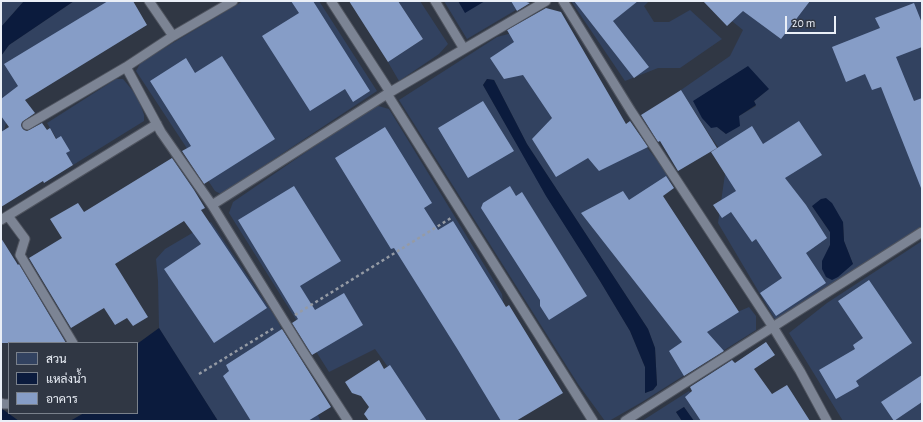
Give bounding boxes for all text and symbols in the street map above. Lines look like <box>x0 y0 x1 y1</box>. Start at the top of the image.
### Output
scale bar <box>787 8 838 34</box>
text: 20 m <box>792 17 815 29</box>
legend <box>8 342 138 414</box>
text: สวน <box>46 353 67 365</box>
text: แหล่งน้ำ <box>46 373 86 385</box>
text: อาคาร <box>46 393 78 405</box>

